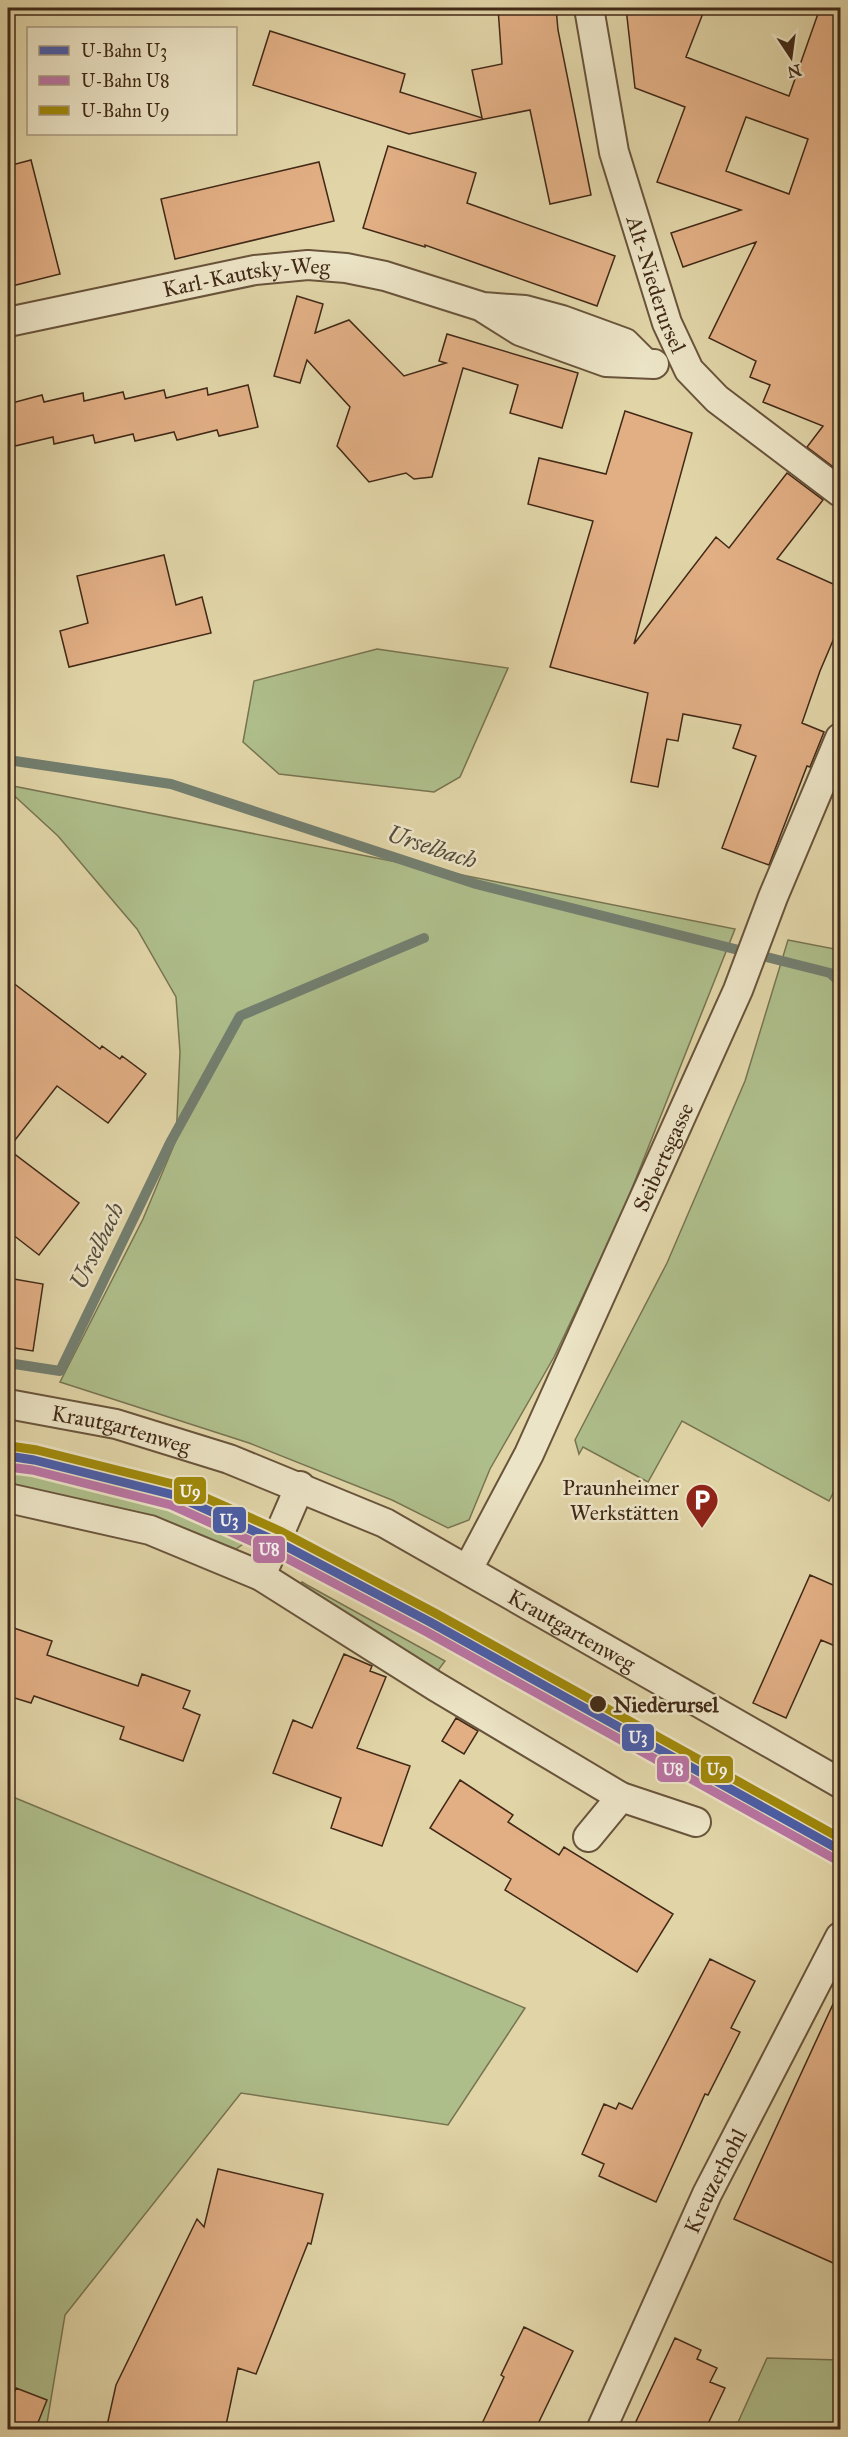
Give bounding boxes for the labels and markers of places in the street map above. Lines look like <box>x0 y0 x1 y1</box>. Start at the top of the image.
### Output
place label: Praunheimer Werkstätten <box>562 1474 680 1526</box>
parking icon: Praunheimer Werkstätten <box>684 1482 720 1529</box>
place label: Niederursel <box>613 1691 719 1718</box>
marker: Niederursel <box>588 1694 608 1714</box>

